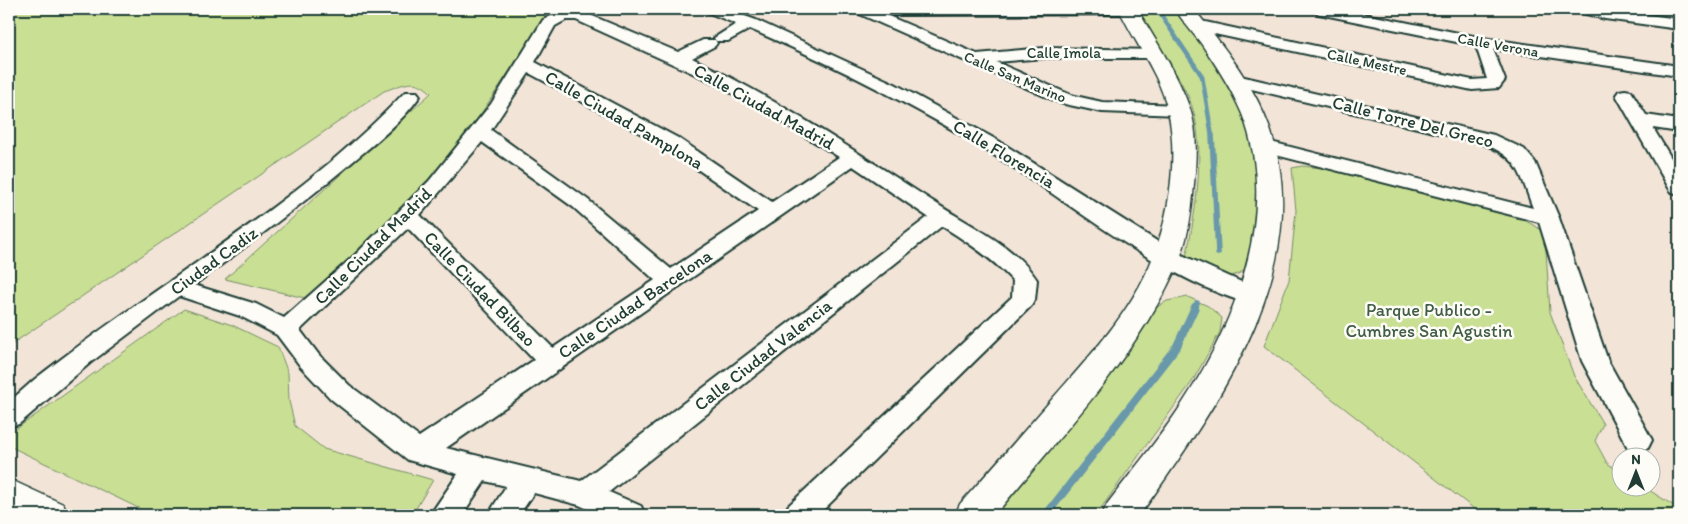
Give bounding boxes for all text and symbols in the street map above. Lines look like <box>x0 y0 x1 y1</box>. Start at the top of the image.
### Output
street label: Calle Verona <box>1456 29 1541 61</box>
street label: Calle Imola <box>1027 44 1101 62</box>
street label: Calle Mestre <box>1326 45 1408 79</box>
street label: Calle San Marino <box>961 47 1069 107</box>
street label: Calle Ciudad Madrid <box>690 59 838 155</box>
street label: Calle Ciudad Pamplona <box>541 66 707 174</box>
street label: Calle Torre Del Greco <box>1330 91 1496 153</box>
street label: Calle Florencia <box>949 115 1060 193</box>
street label: Calle Ciudad Madrid <box>310 183 436 309</box>
street label: Ciudad Cadiz <box>166 222 263 300</box>
street label: Calle Ciudad Bilbao <box>419 227 541 351</box>
street label: Calle Ciudad Barcelona <box>554 244 716 364</box>
street label: Calle Ciudad Valencia <box>690 294 837 416</box>
park label: Parque Publico - Cumbres San Agustin <box>1346 299 1513 342</box>
north arrow <box>1610 446 1660 496</box>
text: N <box>1631 451 1641 468</box>

